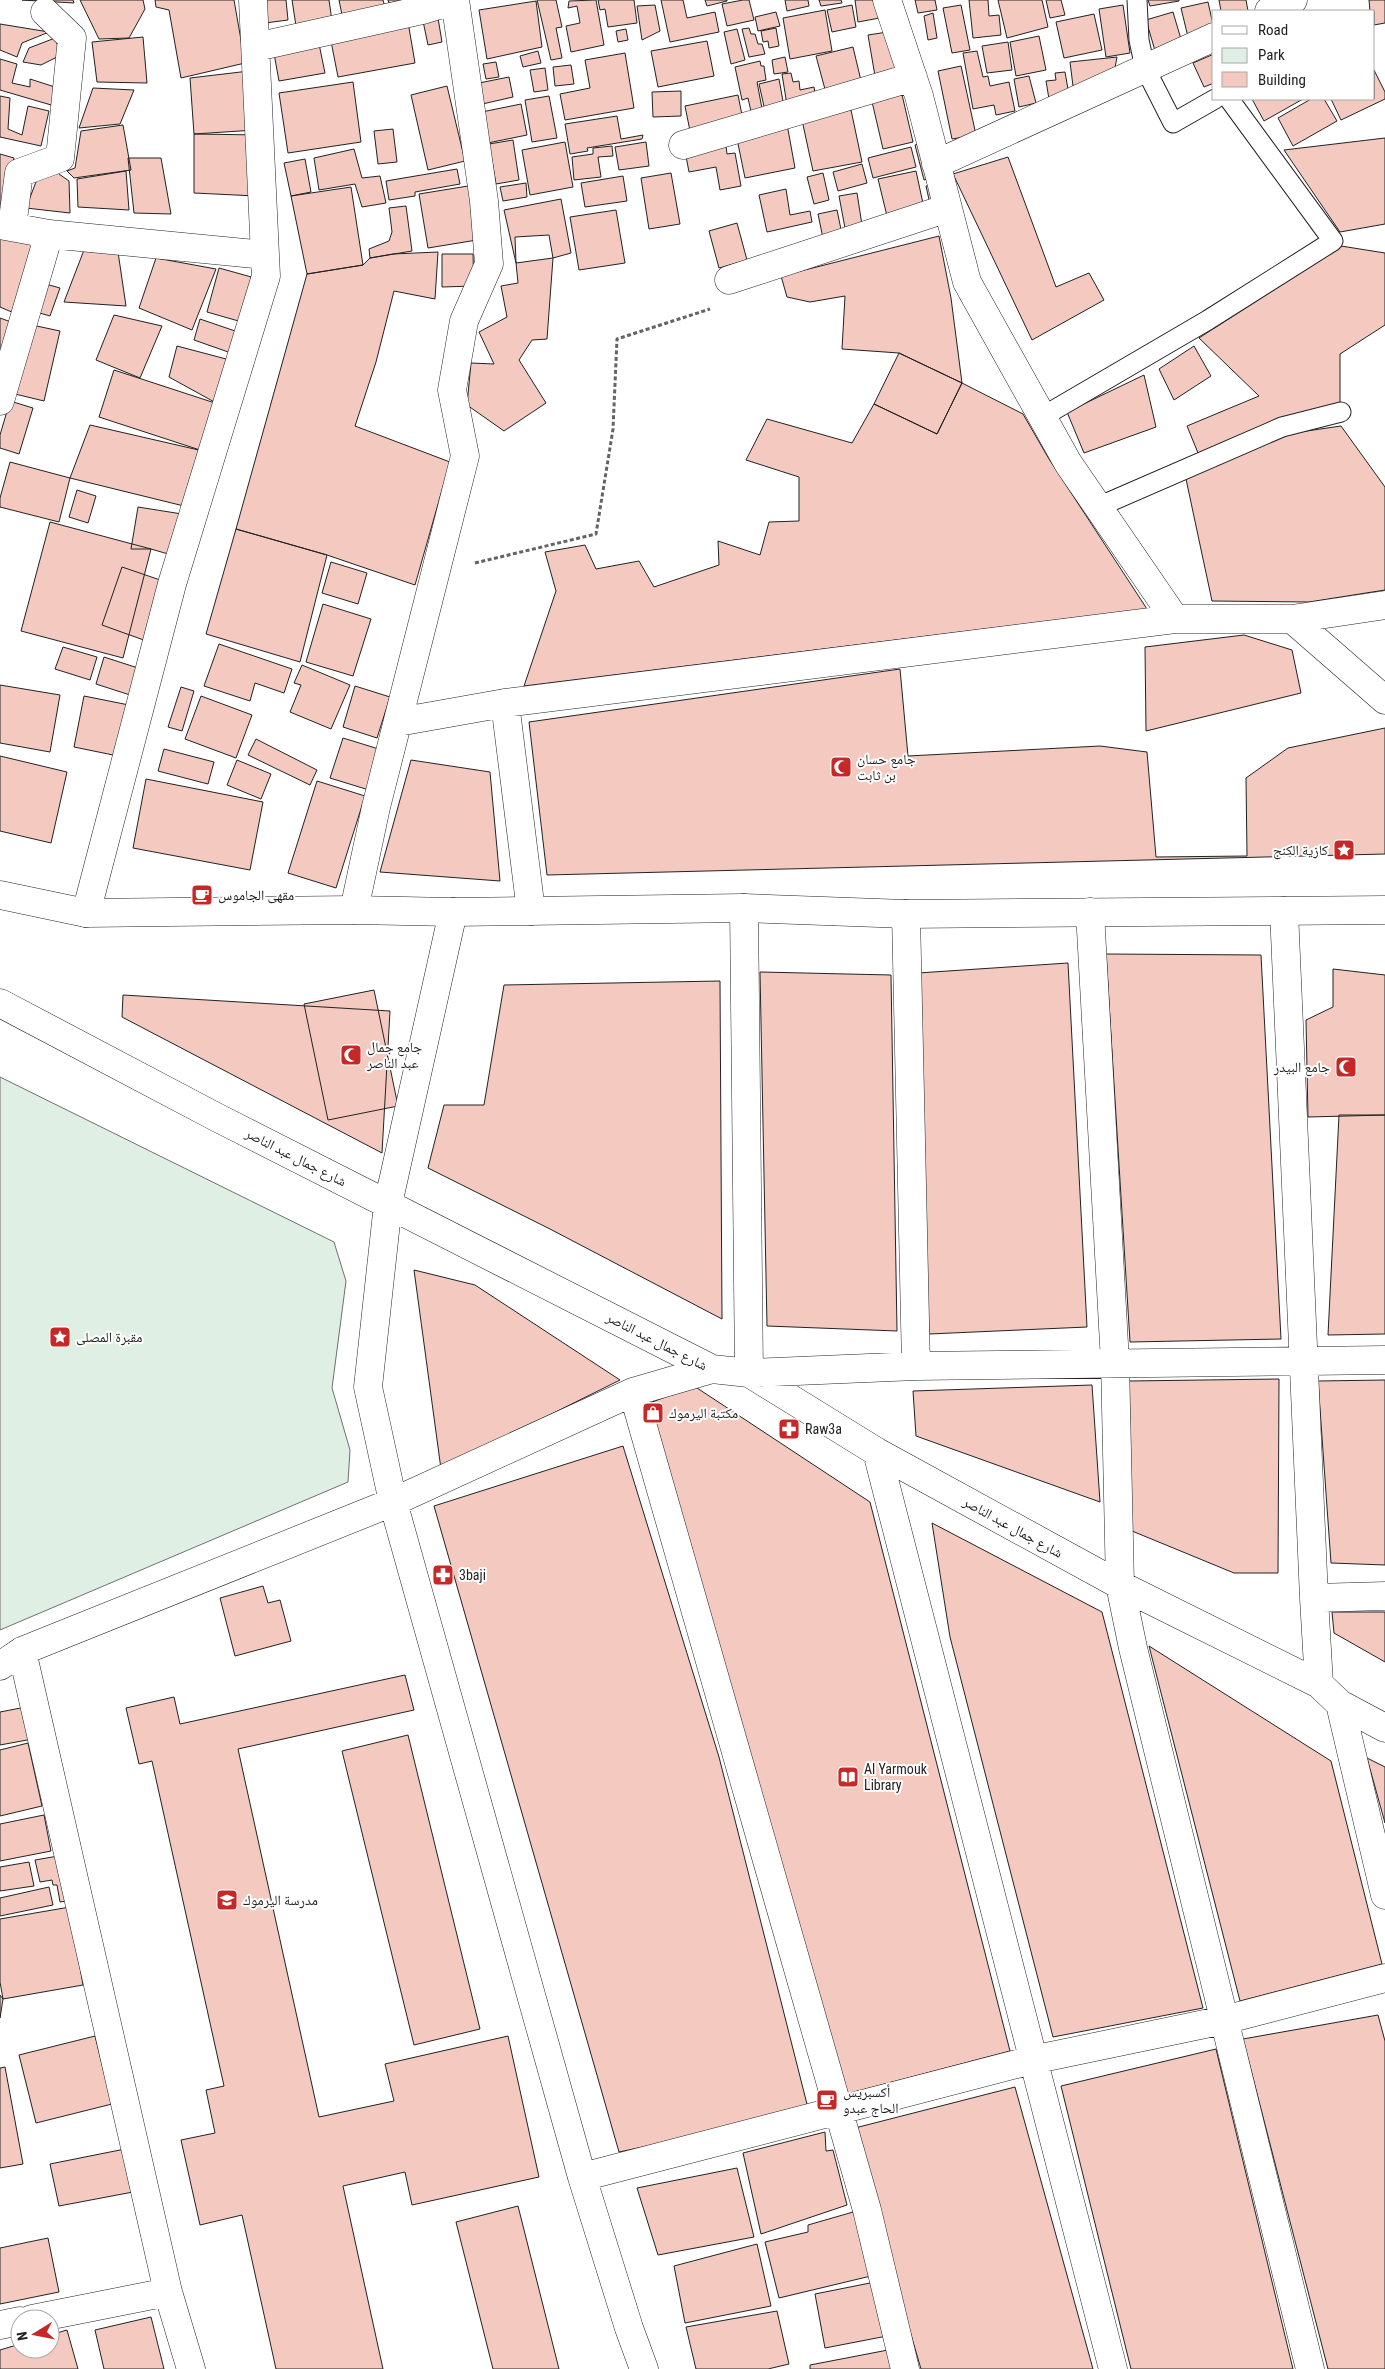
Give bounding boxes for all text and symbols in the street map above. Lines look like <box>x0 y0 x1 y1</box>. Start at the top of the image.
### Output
legend <box>1212 10 1375 100</box>
text: Road <box>1258 21 1288 39</box>
text: Park <box>1258 46 1285 64</box>
text: Building <box>1258 71 1306 89</box>
place label: جامع حسان بن ثابت <box>857 751 916 784</box>
mosque icon: جامع حسان بن ثابت <box>829 755 853 779</box>
place icon: كازية الكنج <box>1332 838 1356 862</box>
place label: كازية الكنج <box>1273 842 1328 860</box>
cafe icon: مقهى الجاموس <box>190 883 214 907</box>
place label: مقهى الجاموس <box>218 887 294 904</box>
place label: جامع جمال عبد الناصر <box>366 1039 422 1072</box>
mosque icon: جامع جمال عبد الناصر <box>339 1043 363 1067</box>
mosque icon: جامع البيدر <box>1334 1055 1358 1079</box>
place label: جامع البيدر <box>1273 1059 1330 1077</box>
street label: شارع جمال عبد الناصر <box>241 1124 349 1191</box>
street label: شارع جمال عبد الناصر <box>602 1308 710 1375</box>
place icon: مقبرة المصلى <box>48 1325 72 1349</box>
place label: مقبرة المصلى <box>76 1329 143 1346</box>
shop icon: مكتبة اليرموك <box>641 1401 665 1425</box>
place label: مكتبة اليرموك <box>669 1405 738 1422</box>
pharmacy icon: Raw3a <box>777 1417 801 1441</box>
place label: Raw3a <box>805 1421 842 1437</box>
street label: شارع جمال عبد الناصر <box>959 1493 1066 1563</box>
pharmacy icon: 3baji <box>431 1563 455 1587</box>
place label: 3baji <box>459 1567 486 1583</box>
place label: Al Yarmouk Library <box>864 1761 928 1793</box>
library icon: Al Yarmouk Library <box>836 1765 860 1789</box>
school or university icon: مدرسة اليرموك <box>215 1888 239 1912</box>
place label: مدرسة اليرموك <box>243 1892 318 1909</box>
place label: أكسبريس الحاج عبدو <box>843 2084 899 2118</box>
cafe icon: أكسبريس الحاج عبدو <box>815 2088 839 2112</box>
north arrow <box>10 2309 60 2359</box>
text: N <box>14 2331 31 2342</box>

